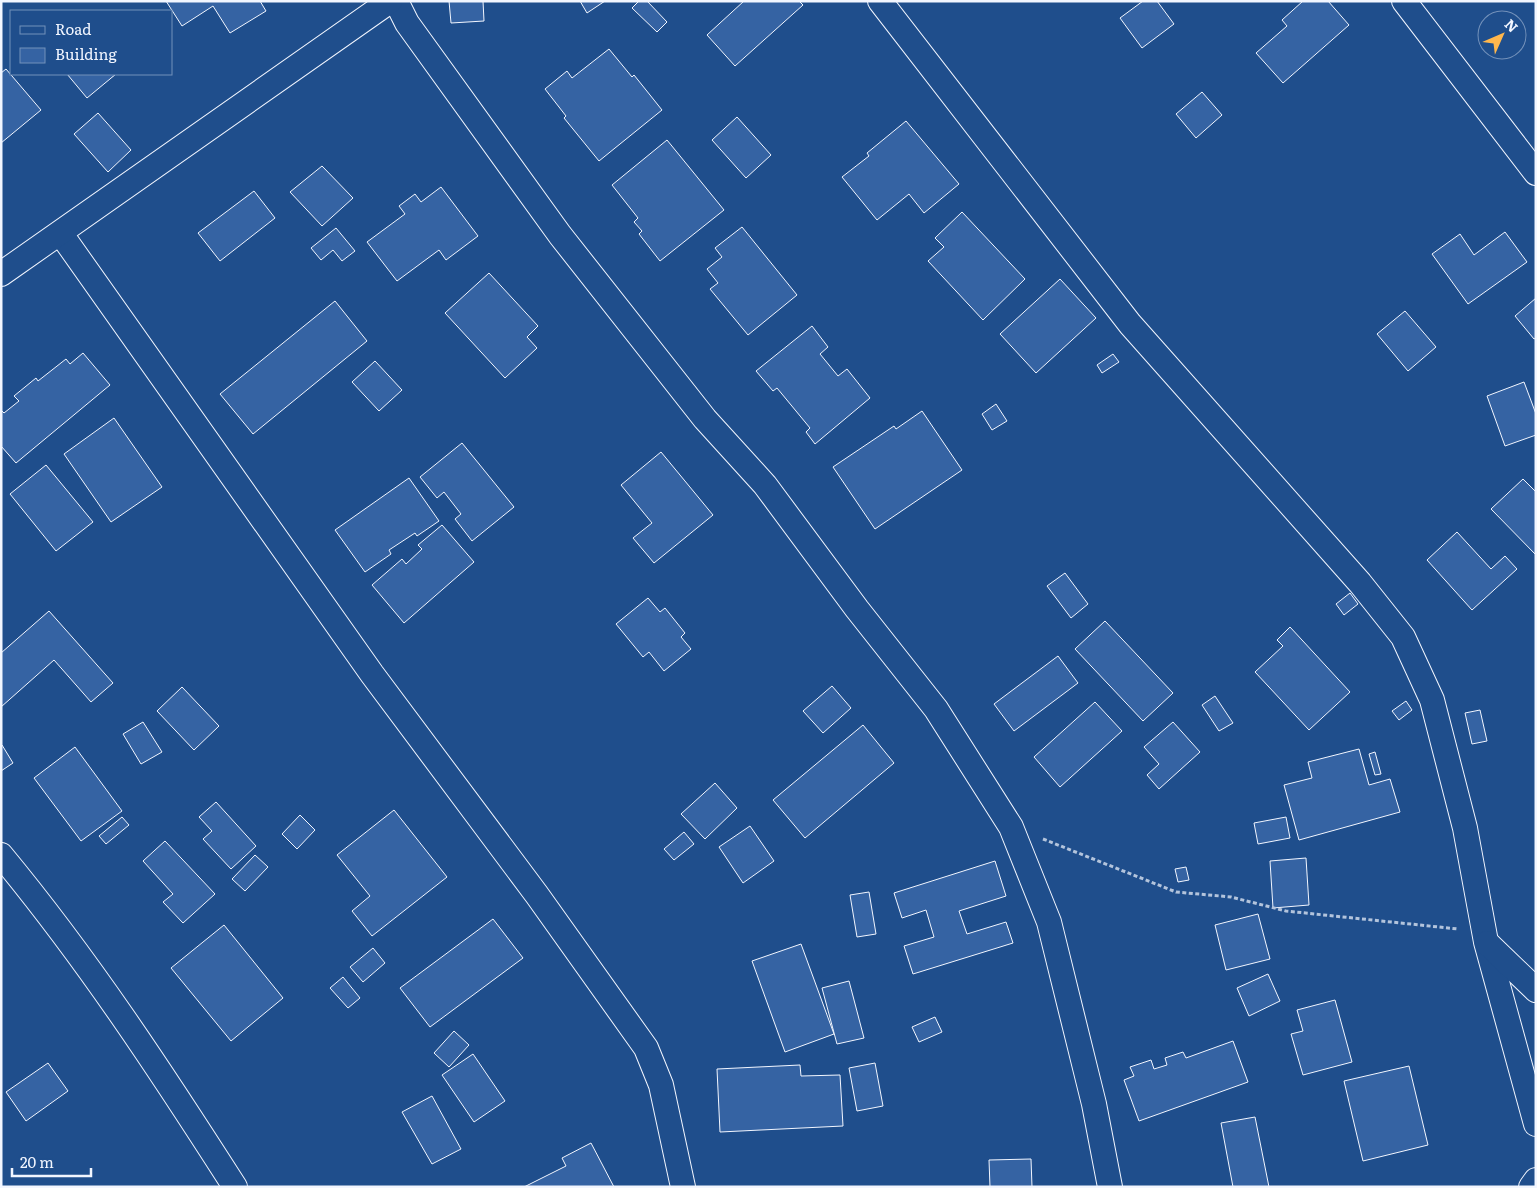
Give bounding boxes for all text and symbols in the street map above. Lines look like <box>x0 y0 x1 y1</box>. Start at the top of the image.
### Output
legend <box>10 10 172 75</box>
north arrow <box>1477 10 1527 60</box>
text: N <box>1501 14 1523 37</box>
text: Road <box>55 17 91 40</box>
text: Building <box>55 42 117 65</box>
scale bar <box>12 1146 91 1178</box>
text: 20 m <box>20 1150 54 1173</box>

